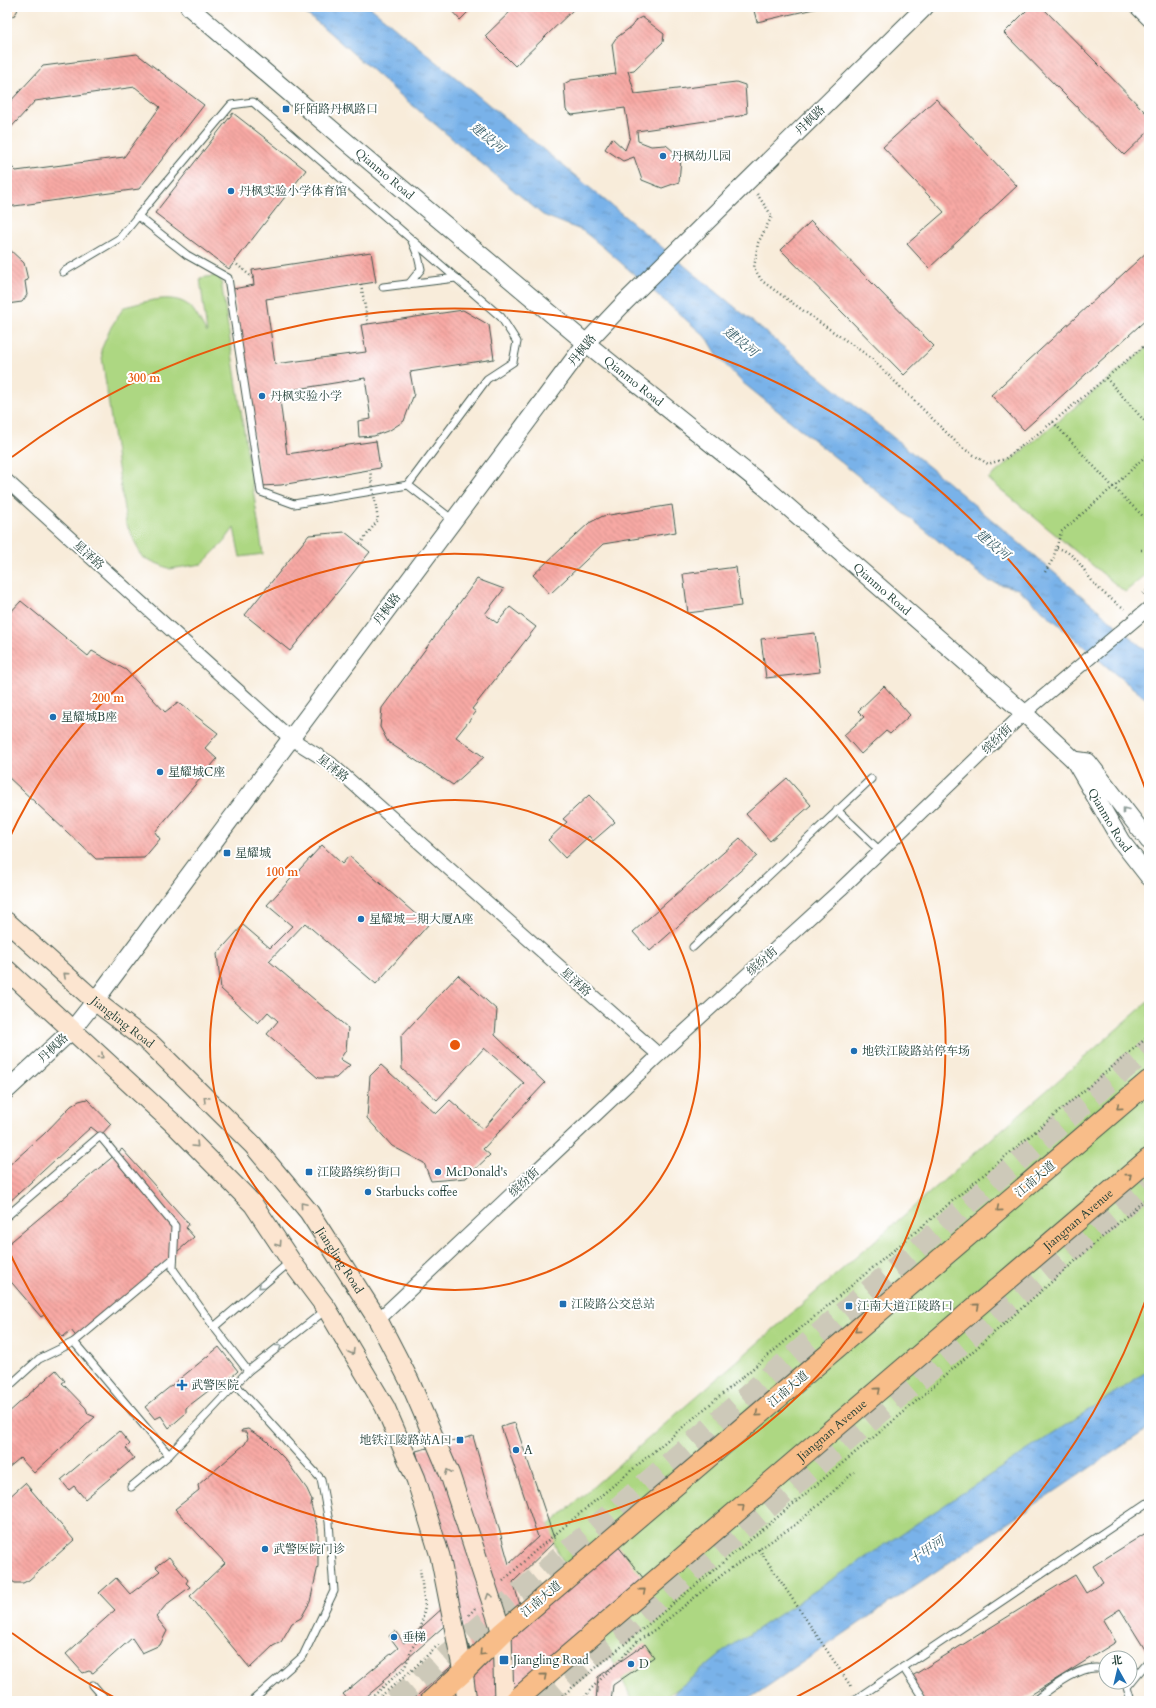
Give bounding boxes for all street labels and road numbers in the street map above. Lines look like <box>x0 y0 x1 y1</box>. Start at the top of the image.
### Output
street label: 丹枫路 <box>791 102 829 138</box>
street label: Qianmo Road <box>352 145 418 203</box>
street label: 丹枫路 <box>564 331 600 369</box>
street label: Qianmo Road <box>600 352 667 410</box>
street label: 星泽路 <box>70 537 108 573</box>
street label: Qianmo Road <box>850 559 915 619</box>
street label: 丹枫路 <box>370 590 404 628</box>
street label: 缤纷街 <box>978 720 1016 757</box>
street label: 星泽路 <box>314 751 352 785</box>
street label: Qianmo Road <box>1084 785 1135 856</box>
street label: 缤纷街 <box>743 942 781 979</box>
street label: 星泽路 <box>557 964 595 1000</box>
street label: Jiangling Road <box>86 992 158 1052</box>
street label: 丹枫路 <box>34 1030 72 1066</box>
street label: 江南大道 <box>1011 1157 1059 1201</box>
street label: 缤纷街 <box>505 1163 543 1200</box>
street label: Jiangnan Avenue <box>1038 1185 1117 1255</box>
street label: Jiangling Road <box>312 1222 367 1297</box>
street label: 江南大道 <box>764 1367 812 1411</box>
street label: Jiangnan Avenue <box>792 1396 870 1466</box>
street label: 江南大道 <box>517 1577 565 1621</box>

